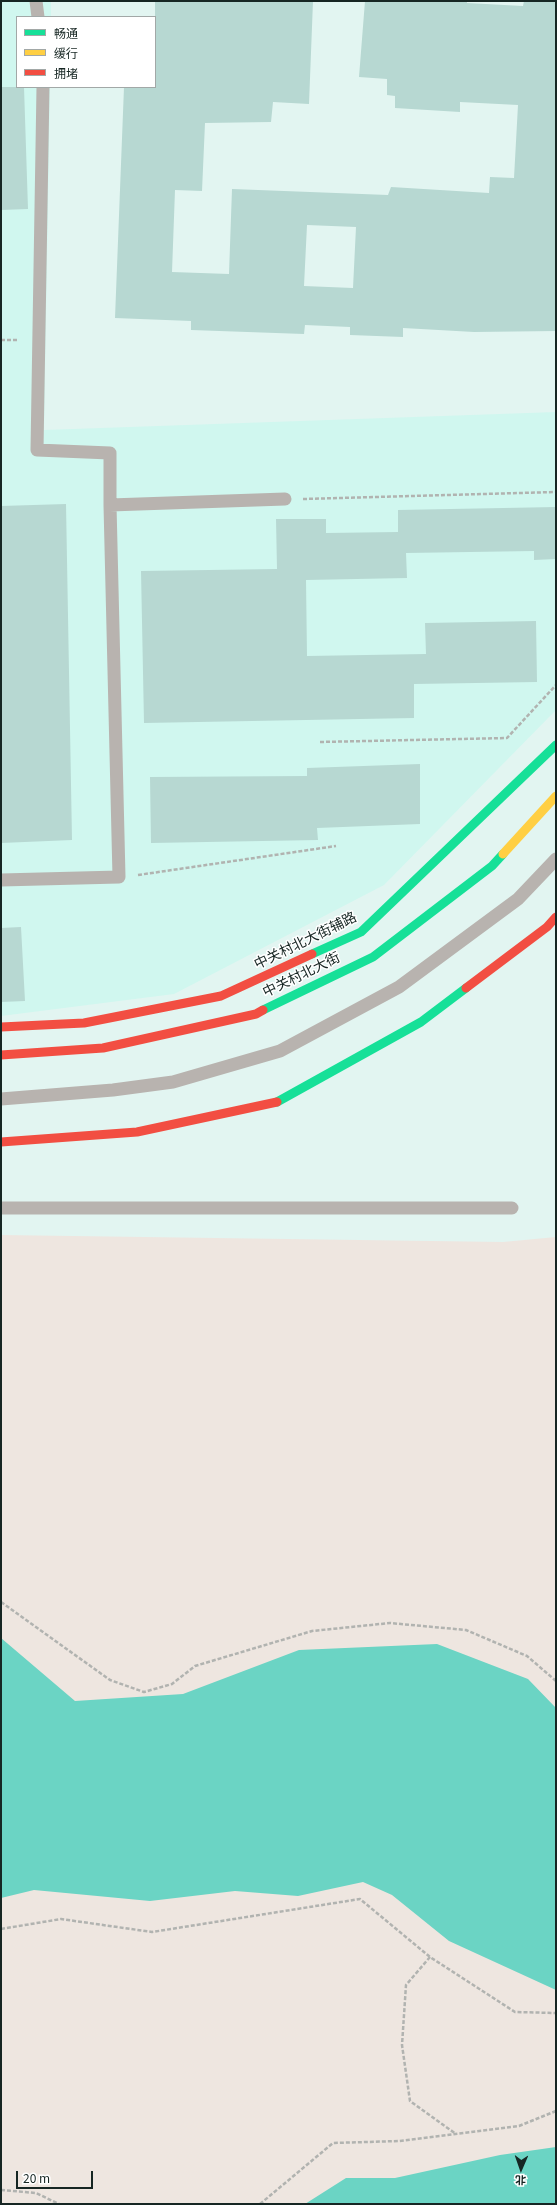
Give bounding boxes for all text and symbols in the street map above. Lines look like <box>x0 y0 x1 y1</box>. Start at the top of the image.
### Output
legend <box>16 16 156 88</box>
text: 畅通 <box>54 24 78 41</box>
text: 缓行 <box>54 44 78 61</box>
text: 拥堵 <box>54 64 78 81</box>
street label: 中关村北大街辅路 <box>251 908 359 972</box>
street label: 中关村北大街 <box>260 948 342 1000</box>
north arrow <box>501 2149 541 2189</box>
scale bar <box>18 2163 95 2189</box>
text: 20 m <box>23 2169 50 2186</box>
text: 北 <box>515 2173 526 2189</box>

